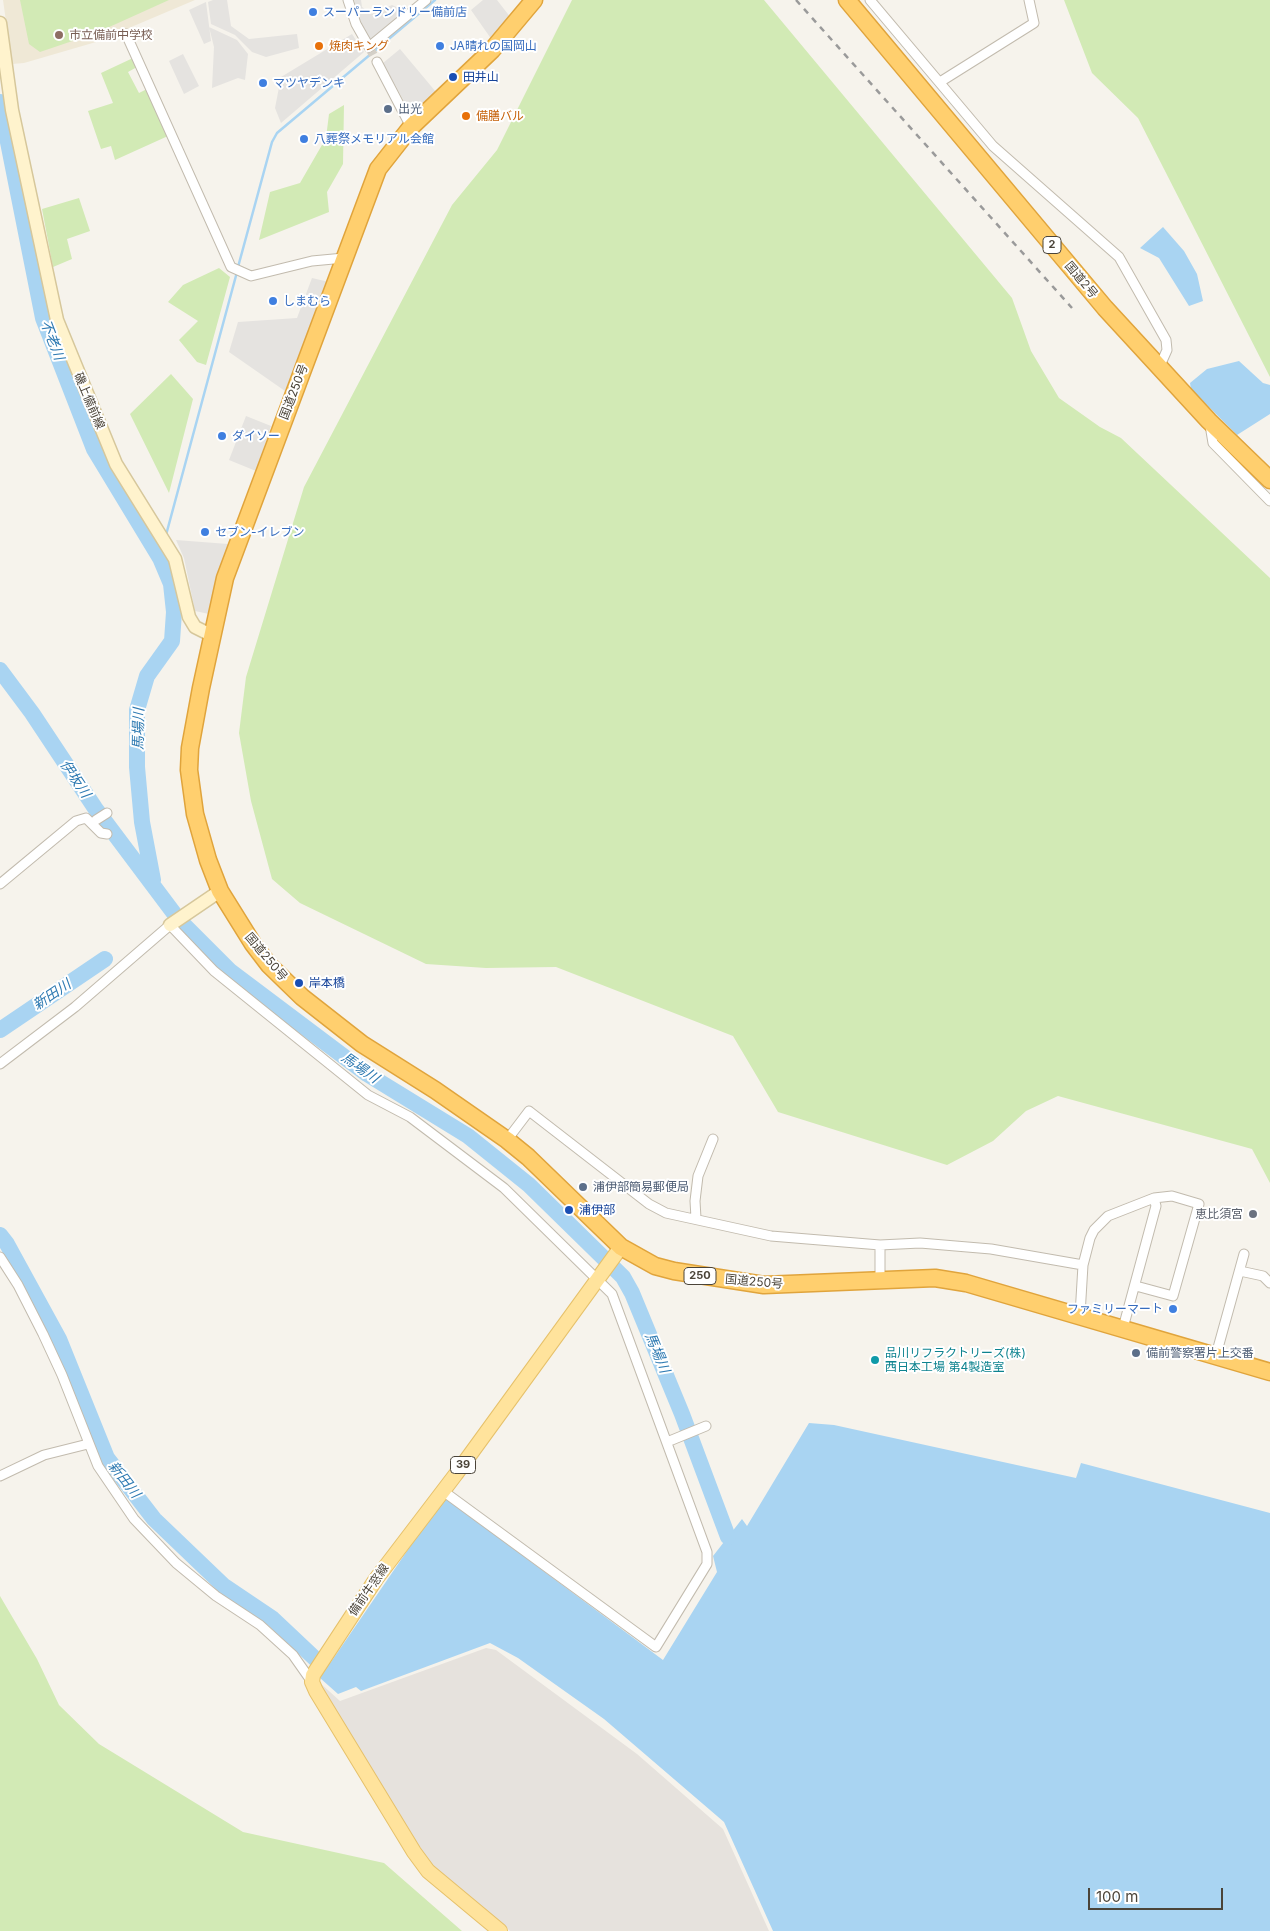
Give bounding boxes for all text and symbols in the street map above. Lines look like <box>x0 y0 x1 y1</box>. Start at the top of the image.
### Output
place label: スーパーランドリー備前店 <box>323 5 467 19</box>
marker: スーパーランドリー備前店 <box>307 6 319 18</box>
place label: 市立備前中学校 <box>69 28 153 42</box>
marker: 市立備前中学校 <box>53 29 65 41</box>
place label: 焼肉キング <box>329 39 389 53</box>
place label: JA晴れの国岡山 <box>450 39 537 53</box>
marker: 焼肉キング <box>313 40 325 52</box>
marker: JA晴れの国岡山 <box>434 40 446 52</box>
place label: 田井山 <box>463 70 499 84</box>
marker: 田井山 <box>447 71 459 83</box>
place label: マツヤデンキ <box>273 76 345 90</box>
marker: マツヤデンキ <box>257 77 269 89</box>
place label: 出光 <box>398 102 422 116</box>
marker: 出光 <box>382 103 394 115</box>
place label: 備膳バル <box>476 109 524 123</box>
marker: 備膳バル <box>460 110 472 122</box>
place label: 八葬祭メモリアル会館 <box>314 132 434 146</box>
marker: 八葬祭メモリアル会館 <box>298 133 310 145</box>
road number: 2 <box>1043 236 1061 254</box>
street label: 国道2号 <box>1062 259 1100 301</box>
place label: しまむら <box>283 294 331 308</box>
marker: しまむら <box>267 295 279 307</box>
water label: 不老川 <box>37 317 67 363</box>
street label: 国道250号 <box>277 362 311 422</box>
street label: 磯上備前線 <box>71 371 107 431</box>
place label: ダイソー <box>232 429 280 443</box>
marker: ダイソー <box>216 430 228 442</box>
place label: セブン-イレブン <box>215 525 305 539</box>
marker: セブン-イレブン <box>199 526 211 538</box>
water label: 馬場川 <box>130 708 148 750</box>
water label: 伊坂川 <box>56 757 94 801</box>
street label: 国道250号 <box>242 930 290 984</box>
water label: 新田川 <box>30 976 74 1014</box>
place label: 岸本橋 <box>309 976 345 990</box>
marker: 岸本橋 <box>293 977 305 989</box>
water label: 馬場川 <box>338 1049 382 1087</box>
place label: 浦伊部簡易郵便局 <box>593 1180 689 1194</box>
marker: 浦伊部簡易郵便局 <box>577 1181 589 1193</box>
place label: 浦伊部 <box>579 1203 615 1217</box>
marker: 浦伊部 <box>563 1204 575 1216</box>
place label: 恵比須宮 <box>1195 1207 1243 1221</box>
marker: 恵比須宮 <box>1247 1208 1259 1220</box>
road number: 250 <box>684 1268 716 1284</box>
street label: 国道250号 <box>724 1272 784 1292</box>
place label: ファミリーマート <box>1067 1302 1163 1316</box>
marker: ファミリーマート <box>1167 1303 1179 1315</box>
water label: 馬場川 <box>641 1330 673 1376</box>
place label: 品川リフラクトリーズ(株) 西日本工場 第4製造室 <box>885 1346 1026 1374</box>
place label: 備前警察署片上交番 <box>1146 1346 1254 1360</box>
marker: 備前警察署片上交番 <box>1130 1347 1142 1359</box>
marker: 品川リフラクトリーズ(株) 西日本工場 第4製造室 <box>869 1354 881 1366</box>
road number: 39 <box>450 1456 476 1474</box>
water label: 新田川 <box>104 1458 144 1502</box>
street label: 備前牛窓線 <box>346 1561 392 1619</box>
scale bar <box>1090 1878 1225 1910</box>
text: 100 m <box>1096 1887 1138 1906</box>

